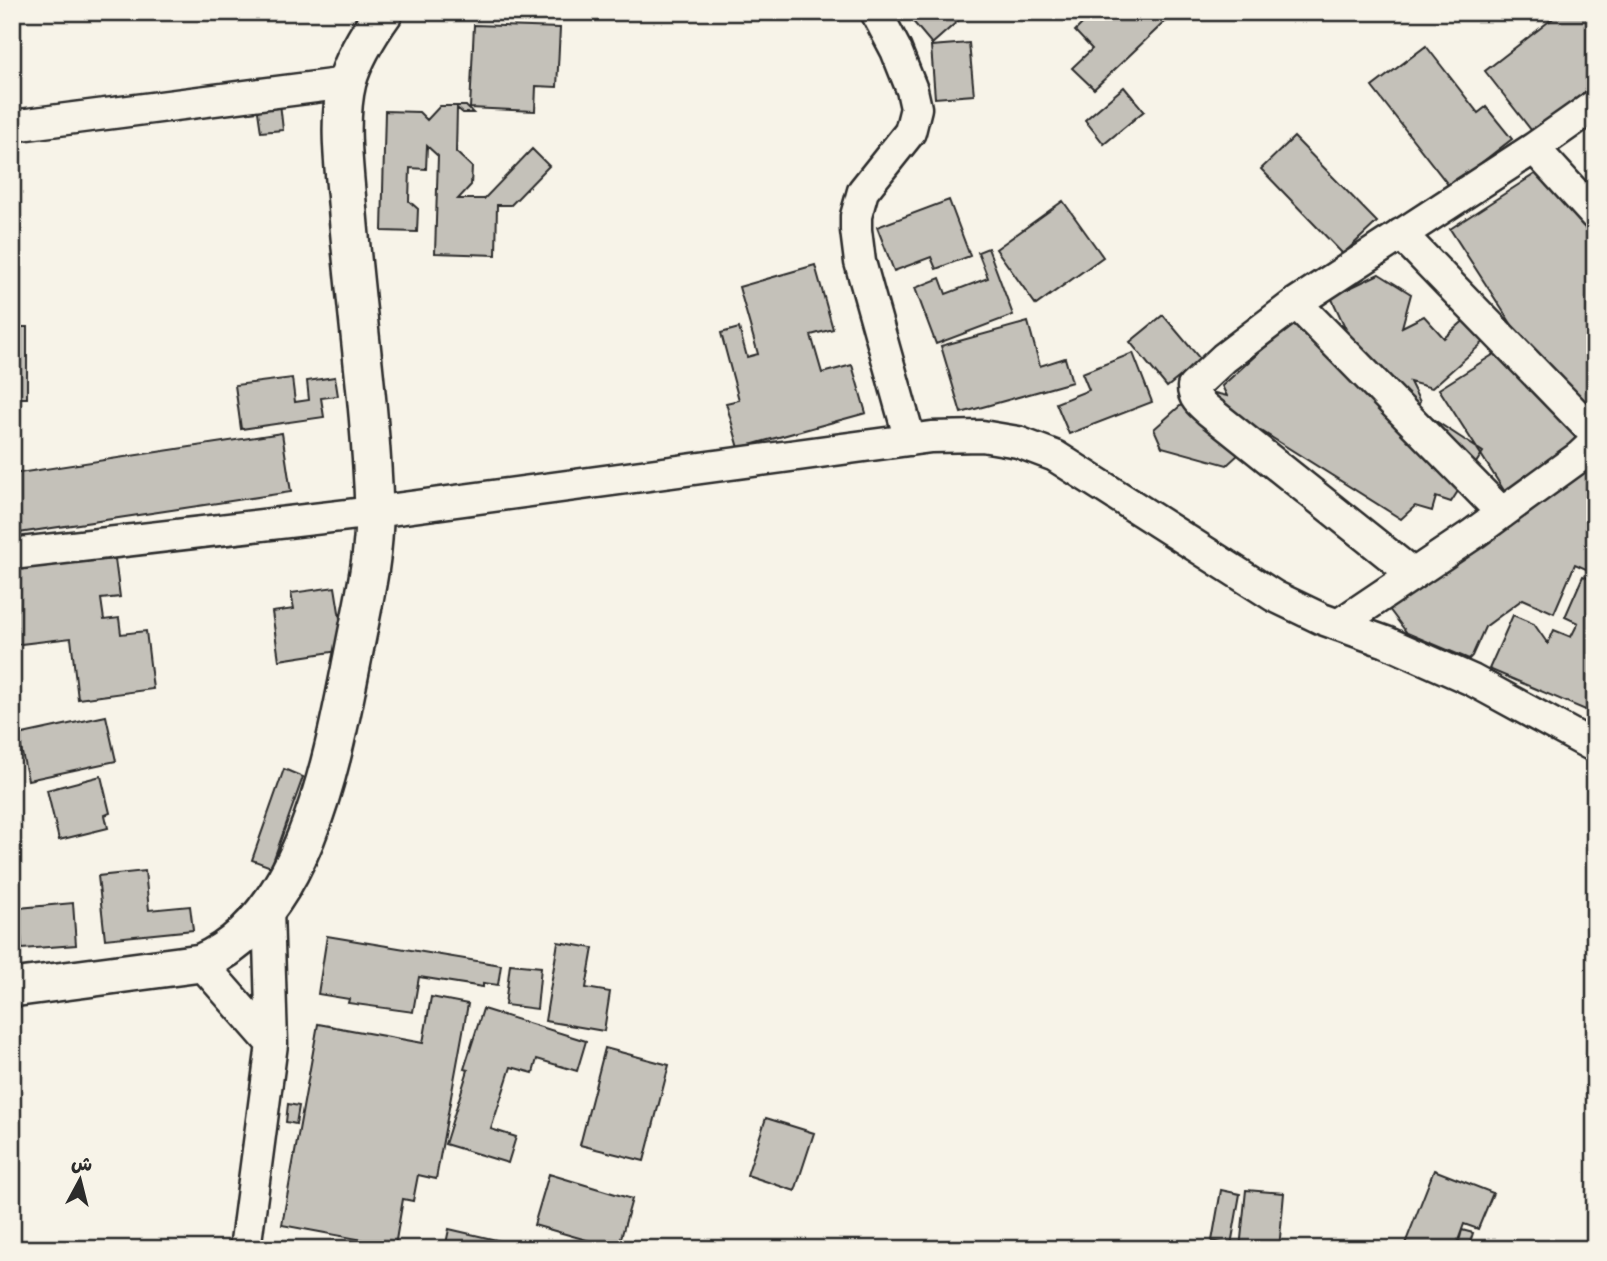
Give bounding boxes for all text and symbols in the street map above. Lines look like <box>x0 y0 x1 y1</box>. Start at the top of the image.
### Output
north arrow <box>46 1146 116 1216</box>
text: ش <box>70 1149 94 1176</box>

